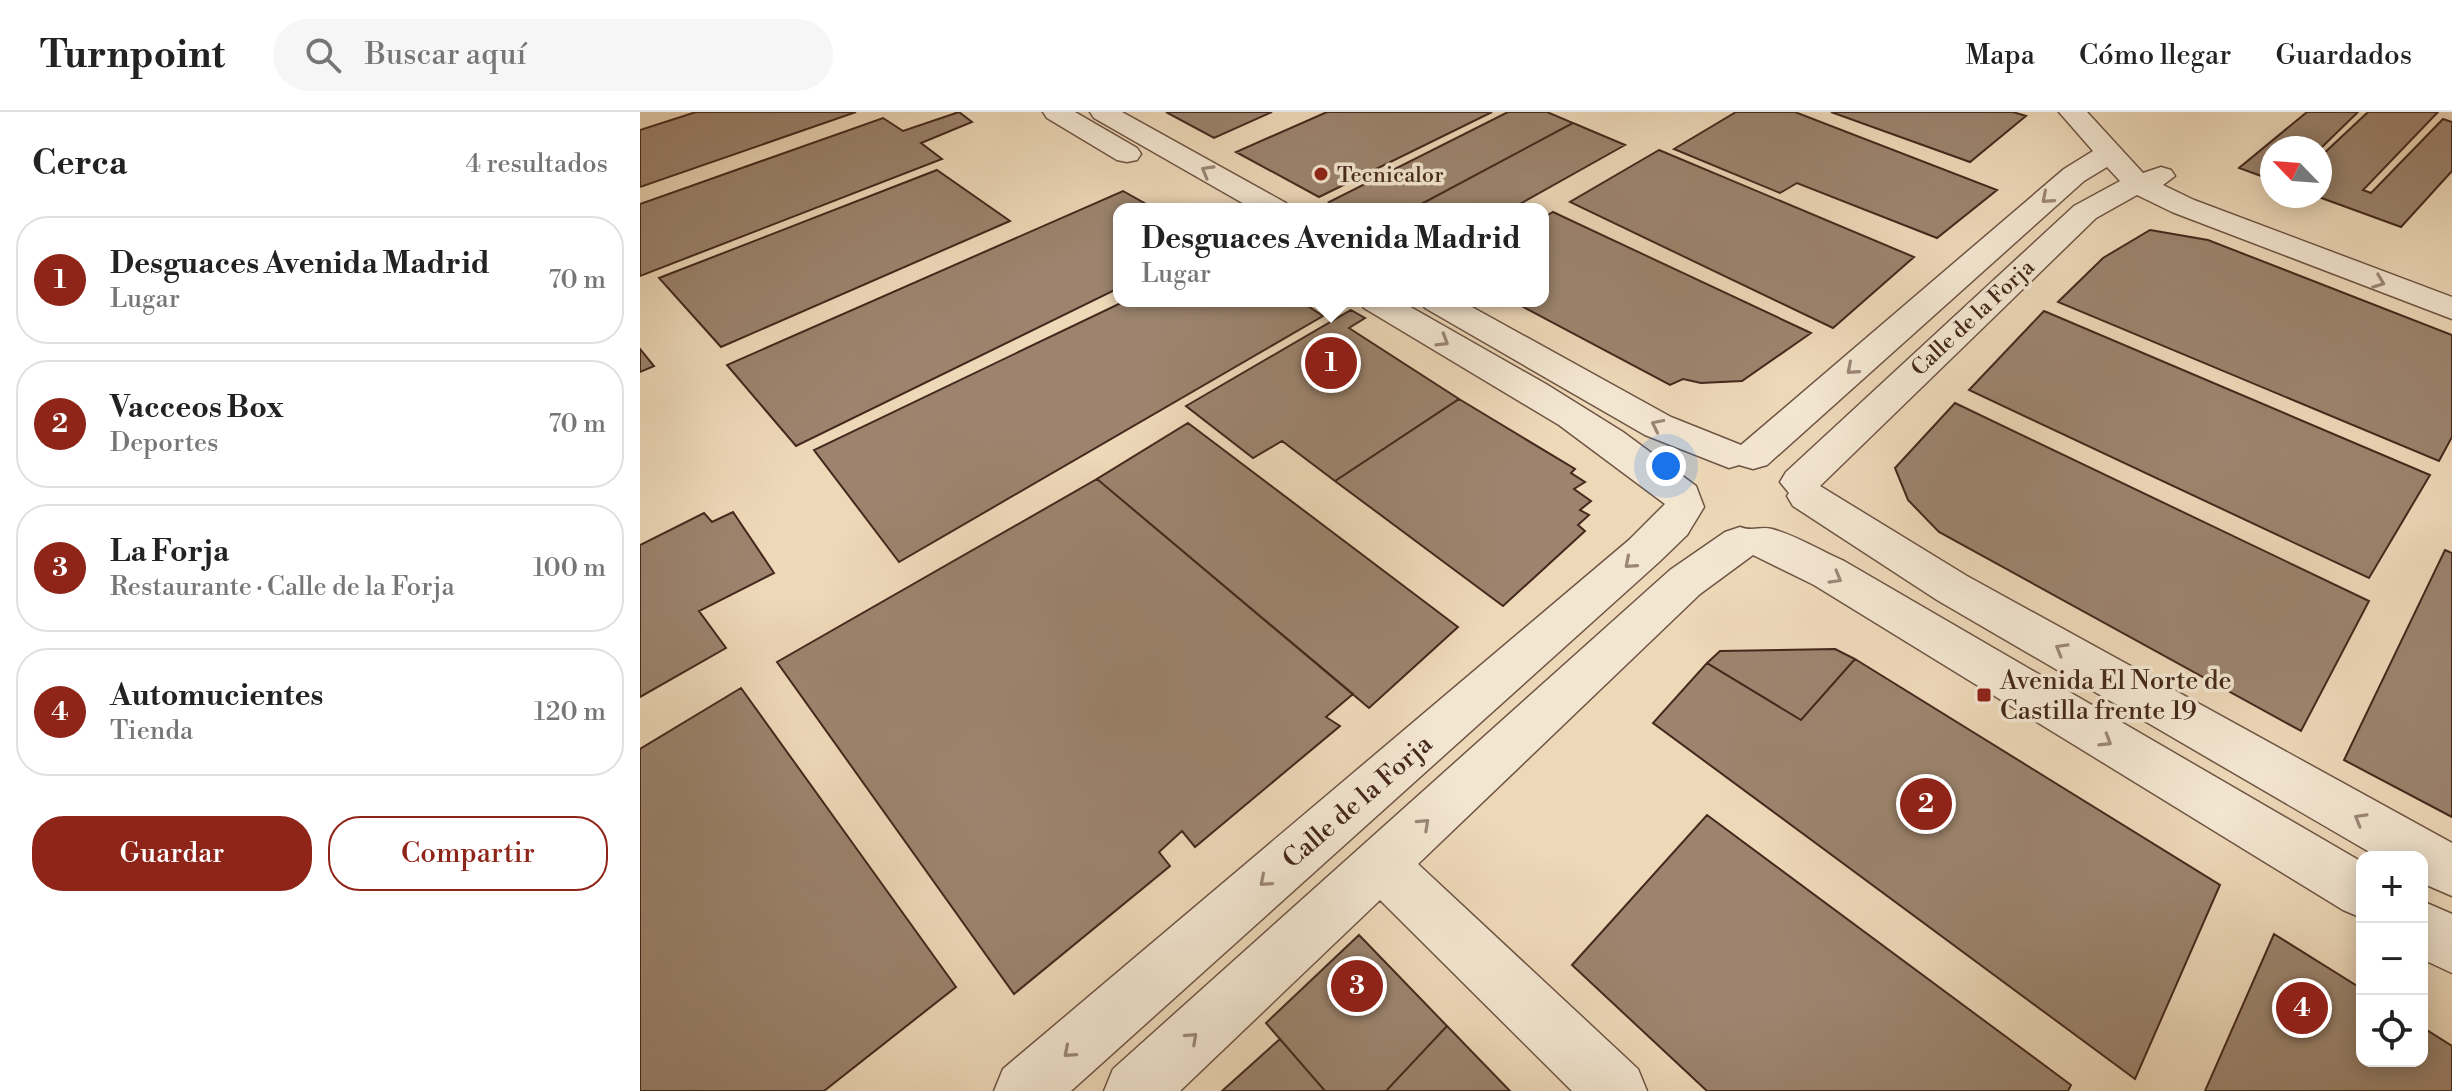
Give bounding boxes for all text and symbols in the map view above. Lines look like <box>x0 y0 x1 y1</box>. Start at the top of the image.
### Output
search box <box>273 19 833 91</box>
text: Turnpoint <box>40 32 225 79</box>
icon: search <box>301 33 345 77</box>
text: Buscar aquí <box>365 36 527 74</box>
text: Mapa <box>1966 38 2035 73</box>
text: Cómo llegar <box>2079 38 2231 73</box>
text: Guardados <box>2275 38 2412 73</box>
north arrow <box>2260 136 2332 208</box>
text: Cerca <box>32 143 127 185</box>
text: 4 resultados <box>466 148 608 180</box>
place label: Tecnicalor <box>1337 162 1444 189</box>
one-way arrow <box>1201 165 1215 180</box>
marker: Tecnicalor <box>1312 165 1330 183</box>
one-way arrow <box>2042 188 2057 203</box>
popup <box>1113 203 1549 307</box>
text: Desguaces Avenida Madrid <box>1141 220 1521 258</box>
text: Desguaces Avenida Madrid <box>110 245 490 283</box>
street label: Calle de la Forja <box>1906 253 2041 382</box>
text: Lugar <box>1141 258 1211 290</box>
text: 1 <box>54 264 66 296</box>
text: 70 m <box>548 264 606 296</box>
one-way arrow <box>2371 272 2385 289</box>
text: Lugar <box>110 283 180 315</box>
one-way arrow <box>1434 331 1449 347</box>
pin: 1 <box>1305 333 1357 393</box>
one-way arrow <box>1846 360 1861 374</box>
text: Vacceos Box <box>110 389 284 427</box>
text: 2 <box>52 408 68 440</box>
text: 70 m <box>548 408 606 440</box>
one-way arrow <box>1651 419 1666 435</box>
text: Deportes <box>110 427 218 459</box>
your location <box>1646 446 1686 486</box>
text: La Forja <box>110 533 229 571</box>
text: 3 <box>52 552 68 584</box>
text: 100 m <box>533 552 606 584</box>
one-way arrow <box>1625 553 1639 568</box>
one-way arrow <box>1827 568 1842 584</box>
text: Restaurante · Calle de la Forja <box>110 571 455 603</box>
one-way arrow <box>2055 643 2069 659</box>
place label: Avenida El Norte de Castilla frente 19 <box>1999 665 2232 727</box>
text: Automucientes <box>110 677 323 715</box>
marker: Avenida El Norte de Castilla frente 19 <box>1975 686 1993 704</box>
text: 4 <box>51 696 69 728</box>
text: 120 m <box>534 696 606 728</box>
text: Tienda <box>110 715 193 747</box>
street label: Calle de la Forja <box>1276 728 1440 875</box>
one-way arrow <box>2097 731 2112 747</box>
pin: 2 <box>1900 774 1952 834</box>
one-way arrow <box>2354 813 2369 829</box>
button: Guardar <box>32 816 312 891</box>
button: Compartir <box>328 816 608 891</box>
one-way arrow <box>1415 819 1430 833</box>
map controls <box>2356 851 2428 1067</box>
button: + <box>2356 851 2428 923</box>
one-way arrow <box>1260 871 1275 886</box>
button: − <box>2356 923 2428 995</box>
pin: 3 <box>1331 956 1383 1016</box>
pin: 4 <box>2276 978 2328 1038</box>
button: locate <box>2356 995 2428 1067</box>
one-way arrow <box>1183 1034 1198 1048</box>
one-way arrow <box>1064 1042 1079 1057</box>

